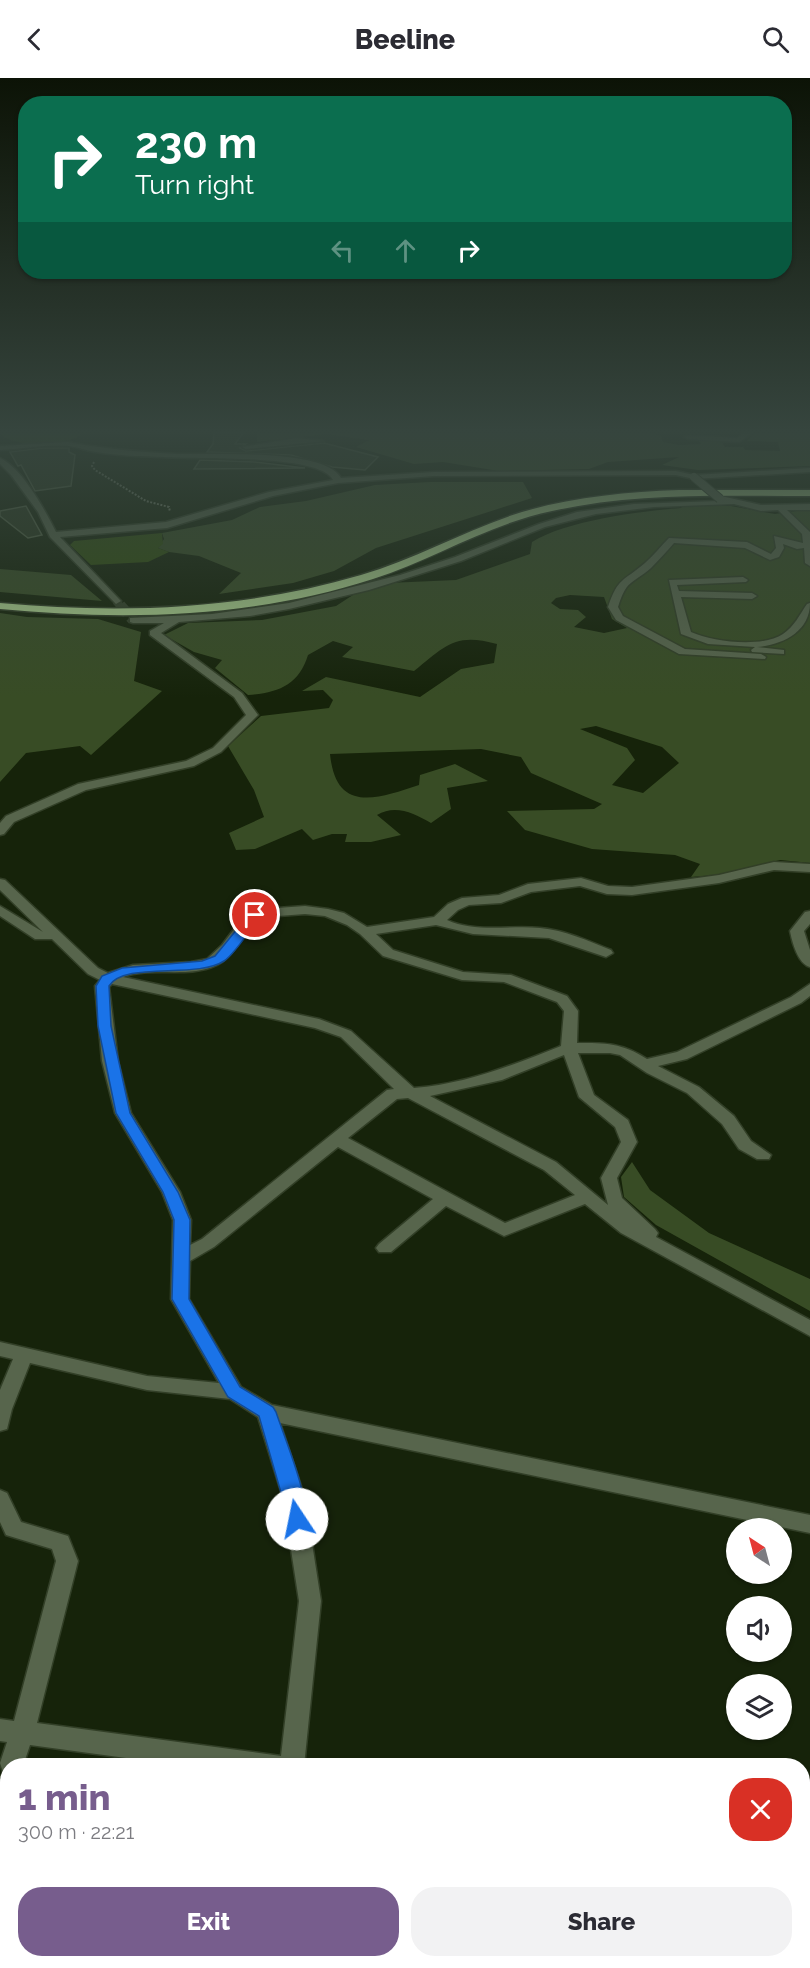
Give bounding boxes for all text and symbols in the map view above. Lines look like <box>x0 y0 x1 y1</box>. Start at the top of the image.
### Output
icon: back <box>18 23 51 56</box>
icon: search <box>759 23 792 56</box>
text: Beeline <box>355 24 455 55</box>
text: 230 m <box>135 119 257 168</box>
icon: right <box>36 120 114 198</box>
text: Turn right <box>135 169 254 200</box>
icon: left <box>326 234 359 267</box>
icon: ahead <box>389 234 422 267</box>
icon: right <box>452 234 485 267</box>
pin <box>229 889 280 940</box>
icon: arrive <box>238 898 271 931</box>
position arrow <box>265 1487 329 1551</box>
north arrow <box>726 1518 792 1584</box>
map controls <box>726 1518 792 1740</box>
button: sound <box>726 1596 792 1662</box>
button: layers <box>726 1674 792 1740</box>
text: 1 min <box>18 1776 110 1818</box>
button: close <box>729 1778 792 1841</box>
text: 300 m · 22:21 <box>18 1820 134 1844</box>
button: Exit <box>18 1887 399 1956</box>
button: Share <box>411 1887 792 1956</box>

